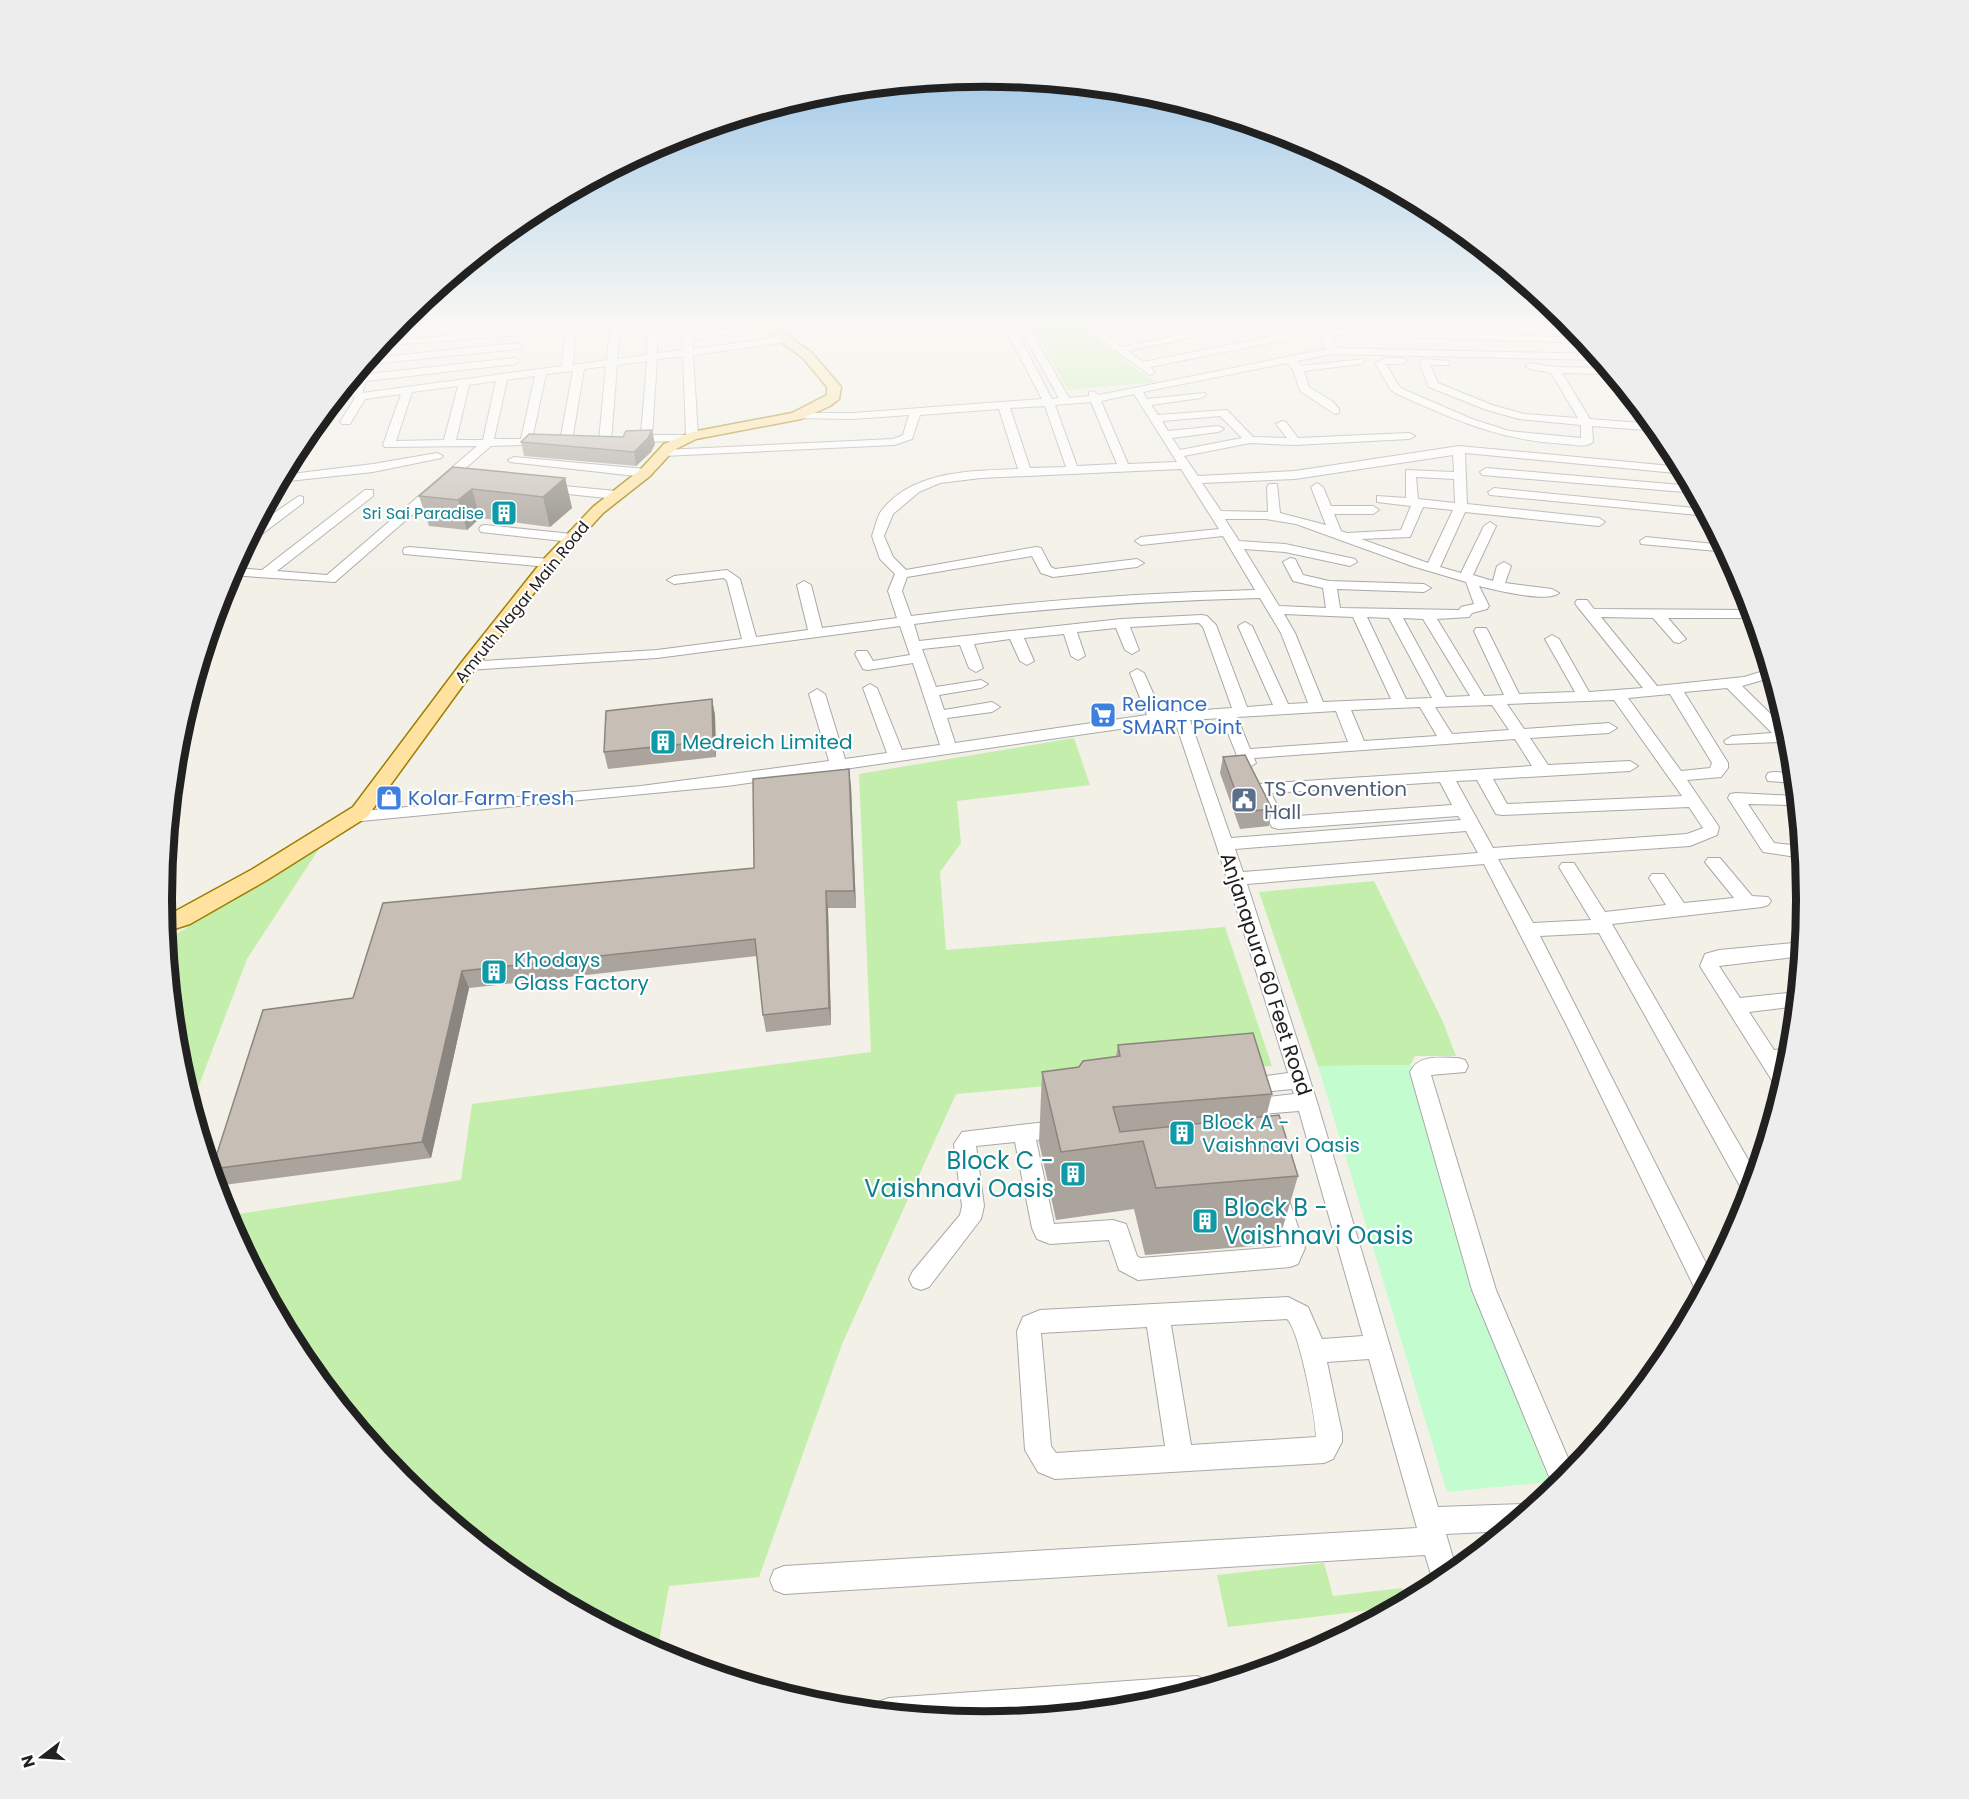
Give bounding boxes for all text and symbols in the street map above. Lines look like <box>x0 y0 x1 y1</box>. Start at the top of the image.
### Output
building icon: Sri Sai Paradise <box>489 498 519 528</box>
place label: Sri Sai Paradise <box>362 502 484 525</box>
street label: Amruth Nagar Main Road <box>449 516 595 688</box>
place label: Reliance SMART Point <box>1122 690 1242 741</box>
supermarket icon: Reliance SMART Point <box>1088 700 1118 730</box>
building icon: Medreich Limited <box>648 727 678 757</box>
place label: Medreich Limited <box>682 728 852 756</box>
place label: TS Convention Hall <box>1264 775 1407 826</box>
shop icon: Kolar Farm Fresh <box>374 783 404 813</box>
place label: Kolar Farm Fresh <box>408 784 574 812</box>
public building icon: TS Convention Hall <box>1229 785 1259 815</box>
street label: Anjanapura 60 Feet Road <box>1213 849 1319 1099</box>
place label: Khodays Glass Factory <box>514 946 649 997</box>
building icon: Khodays Glass Factory <box>479 957 509 987</box>
place label: Block A - Vaishnavi Oasis <box>1202 1108 1360 1159</box>
building icon: Block A - Vaishnavi Oasis <box>1167 1118 1197 1148</box>
place label: Block C - Vaishnavi Oasis <box>864 1144 1054 1205</box>
building icon: Block C - Vaishnavi Oasis <box>1058 1159 1088 1189</box>
place label: Block B - Vaishnavi Oasis <box>1224 1191 1414 1252</box>
building icon: Block B - Vaishnavi Oasis <box>1190 1206 1220 1236</box>
north arrow <box>12 1727 72 1787</box>
text: N <box>15 1752 41 1770</box>

